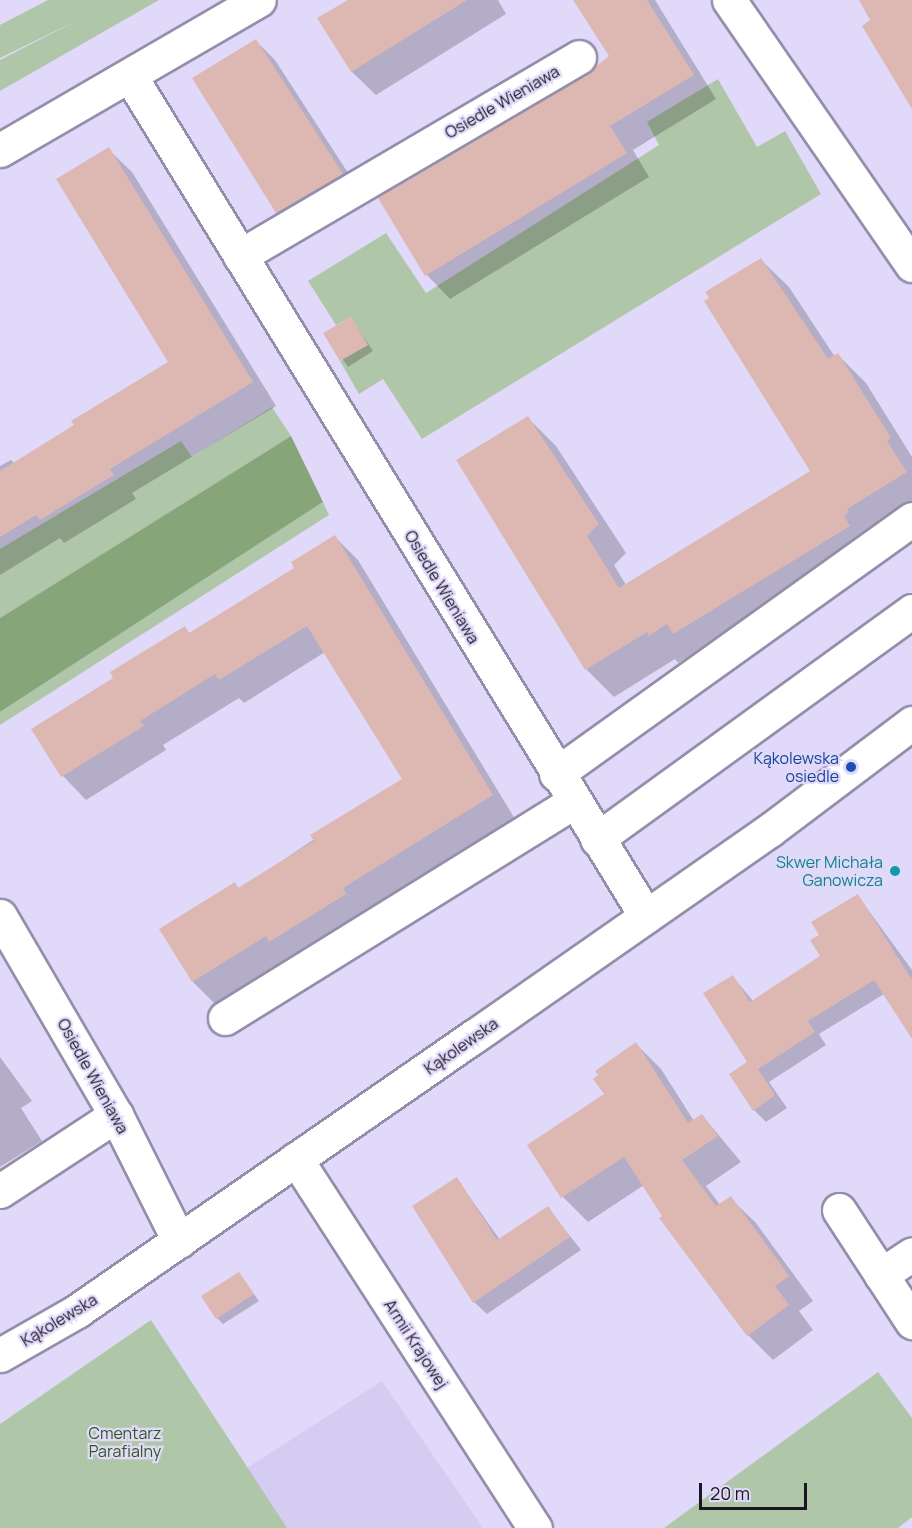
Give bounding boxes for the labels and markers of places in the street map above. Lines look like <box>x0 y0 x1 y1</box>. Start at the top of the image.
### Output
place label: Kąkolewska osiedle <box>753 748 839 786</box>
marker: Kąkolewska osiedle <box>844 760 858 774</box>
place label: Skwer Michała Ganowicza <box>776 852 883 890</box>
marker: Skwer Michała Ganowicza <box>888 864 902 878</box>

